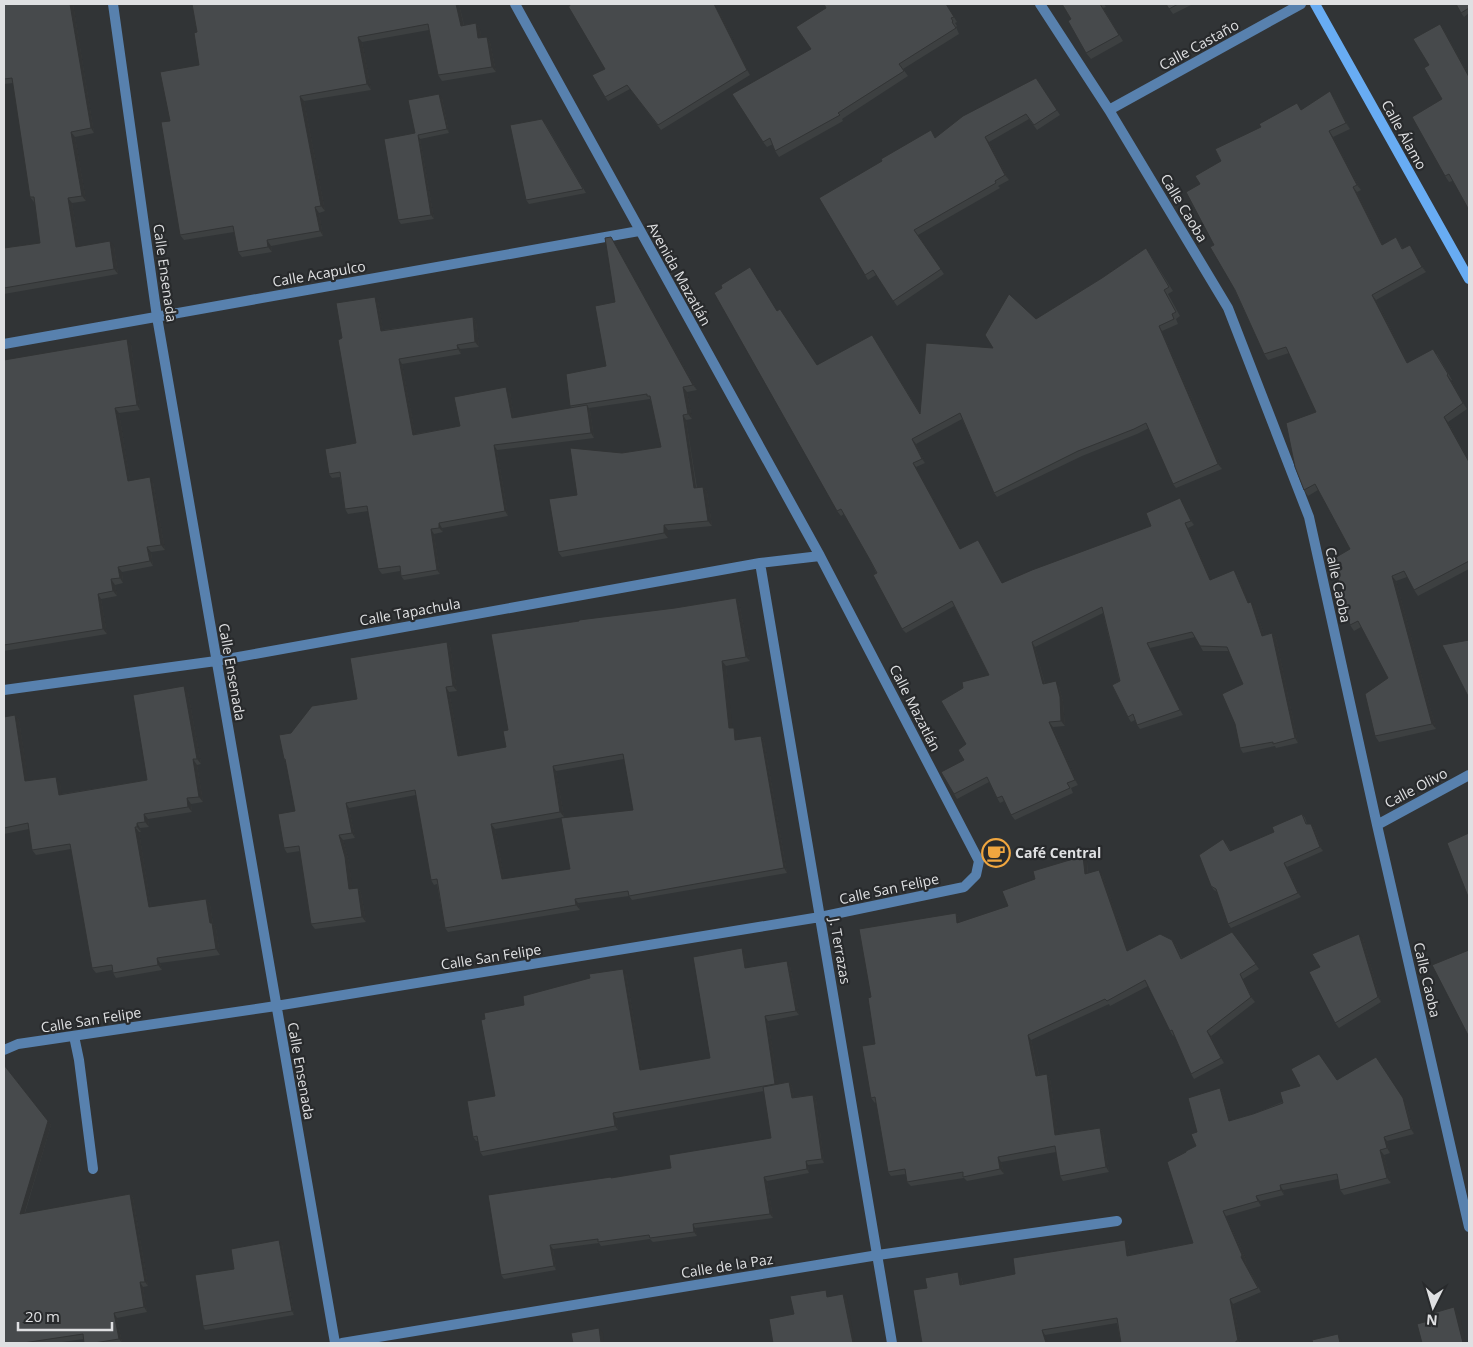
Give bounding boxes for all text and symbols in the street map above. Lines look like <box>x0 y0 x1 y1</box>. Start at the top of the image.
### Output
street label: Calle Castaño <box>1156 15 1242 74</box>
street label: Calle Álamo <box>1378 97 1431 173</box>
street label: Calle Caoba <box>1157 170 1212 245</box>
street label: Avenida Mazatlán <box>643 219 716 329</box>
street label: Calle Ensenada <box>149 223 182 323</box>
street label: Calle Acapulco <box>271 256 367 291</box>
street label: Calle Caoba <box>1321 545 1356 624</box>
street label: Calle Tapachula <box>358 593 462 630</box>
street label: Calle Ensenada <box>215 622 250 722</box>
street label: Calle Mazatlán <box>885 661 945 754</box>
street label: Calle Olivo <box>1381 763 1450 812</box>
cafe icon: Café Central <box>981 838 1011 868</box>
place label: Café Central <box>1015 843 1101 862</box>
street label: Calle San Felipe <box>837 869 941 908</box>
street label: J. Terrazas <box>825 914 856 986</box>
street label: Calle San Felipe <box>439 939 543 974</box>
street label: Calle Caoba <box>1410 940 1445 1019</box>
street label: Calle San Felipe <box>39 1002 143 1037</box>
street label: Calle Ensenada <box>284 1021 319 1121</box>
street label: Calle de la Paz <box>680 1249 775 1282</box>
north arrow <box>1408 1282 1458 1332</box>
scale bar <box>18 1300 111 1332</box>
text: 20 m <box>25 1306 60 1326</box>
text: N <box>1425 1310 1438 1330</box>

